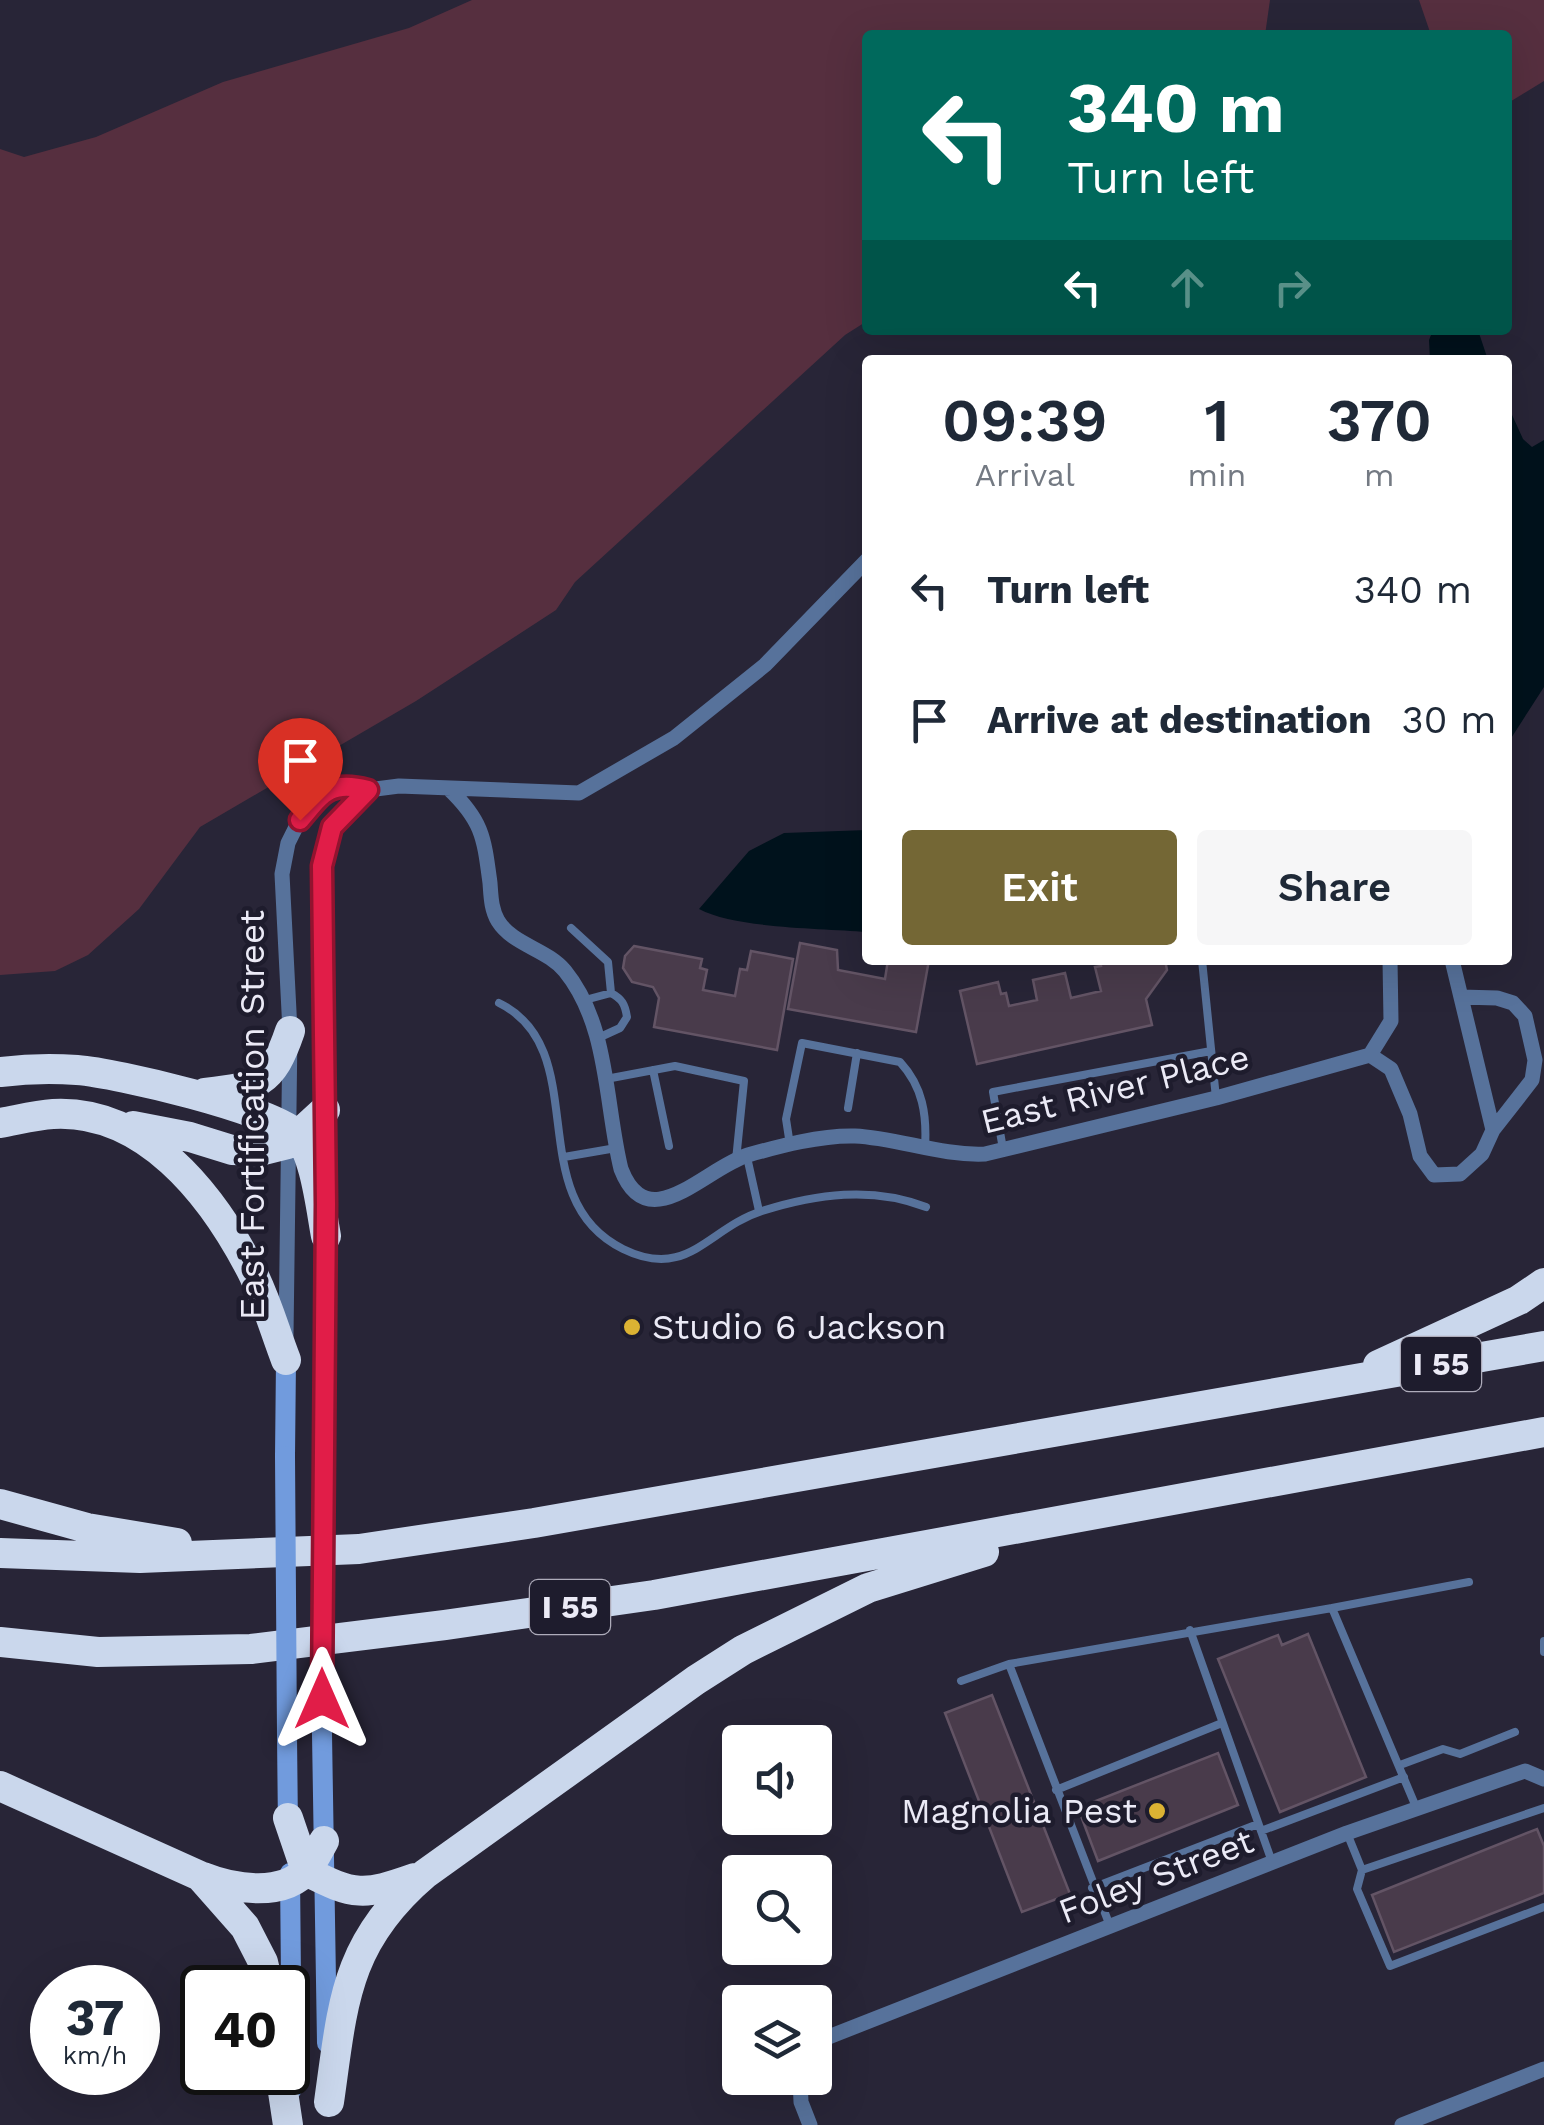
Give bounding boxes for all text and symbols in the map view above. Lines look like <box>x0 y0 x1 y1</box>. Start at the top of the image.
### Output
text: 340 m <box>1067 67 1285 149</box>
icon: left <box>902 70 1032 200</box>
text: Turn left <box>1067 151 1254 204</box>
icon: left <box>1055 260 1110 315</box>
icon: ahead <box>1160 260 1215 315</box>
icon: right <box>1265 260 1320 315</box>
text: 09:39 <box>942 385 1108 456</box>
text: 1 <box>1204 385 1229 456</box>
text: 370 <box>1326 385 1432 456</box>
text: Arrival <box>975 456 1075 494</box>
text: min <box>1188 456 1246 494</box>
text: m <box>1364 456 1394 494</box>
icon: left <box>902 563 957 618</box>
text: Turn left <box>987 568 1149 612</box>
text: 340 m <box>1354 568 1472 612</box>
icon: arrive <box>902 693 957 748</box>
text: Arrive at destination <box>987 698 1372 742</box>
text: 30 m <box>1402 698 1497 742</box>
pin <box>258 718 343 821</box>
icon: arrive <box>273 733 328 788</box>
button: Exit <box>902 830 1177 945</box>
button: Share <box>1197 830 1472 945</box>
street label: East Fortification Street <box>231 909 273 1320</box>
street label: East River Place <box>976 1035 1254 1143</box>
place label: Studio 6 Jackson <box>652 1306 946 1348</box>
marker: Studio 6 Jackson <box>621 1316 643 1338</box>
road number: I 55 <box>1401 1337 1481 1391</box>
road number: I 55 <box>530 1580 610 1634</box>
position arrow <box>270 1647 374 1751</box>
map controls <box>722 1725 832 2095</box>
button: sound <box>722 1725 832 1835</box>
place label: Magnolia Pest <box>901 1790 1137 1832</box>
marker: Magnolia Pest <box>1146 1800 1168 1822</box>
street label: Foley Street <box>1053 1820 1260 1932</box>
button: search <box>722 1855 832 1965</box>
speed limit sign: 40 <box>180 1965 310 2095</box>
button: layers <box>722 1985 832 2095</box>
text: 37 <box>66 1988 124 2047</box>
text: km/h <box>63 2041 127 2070</box>

